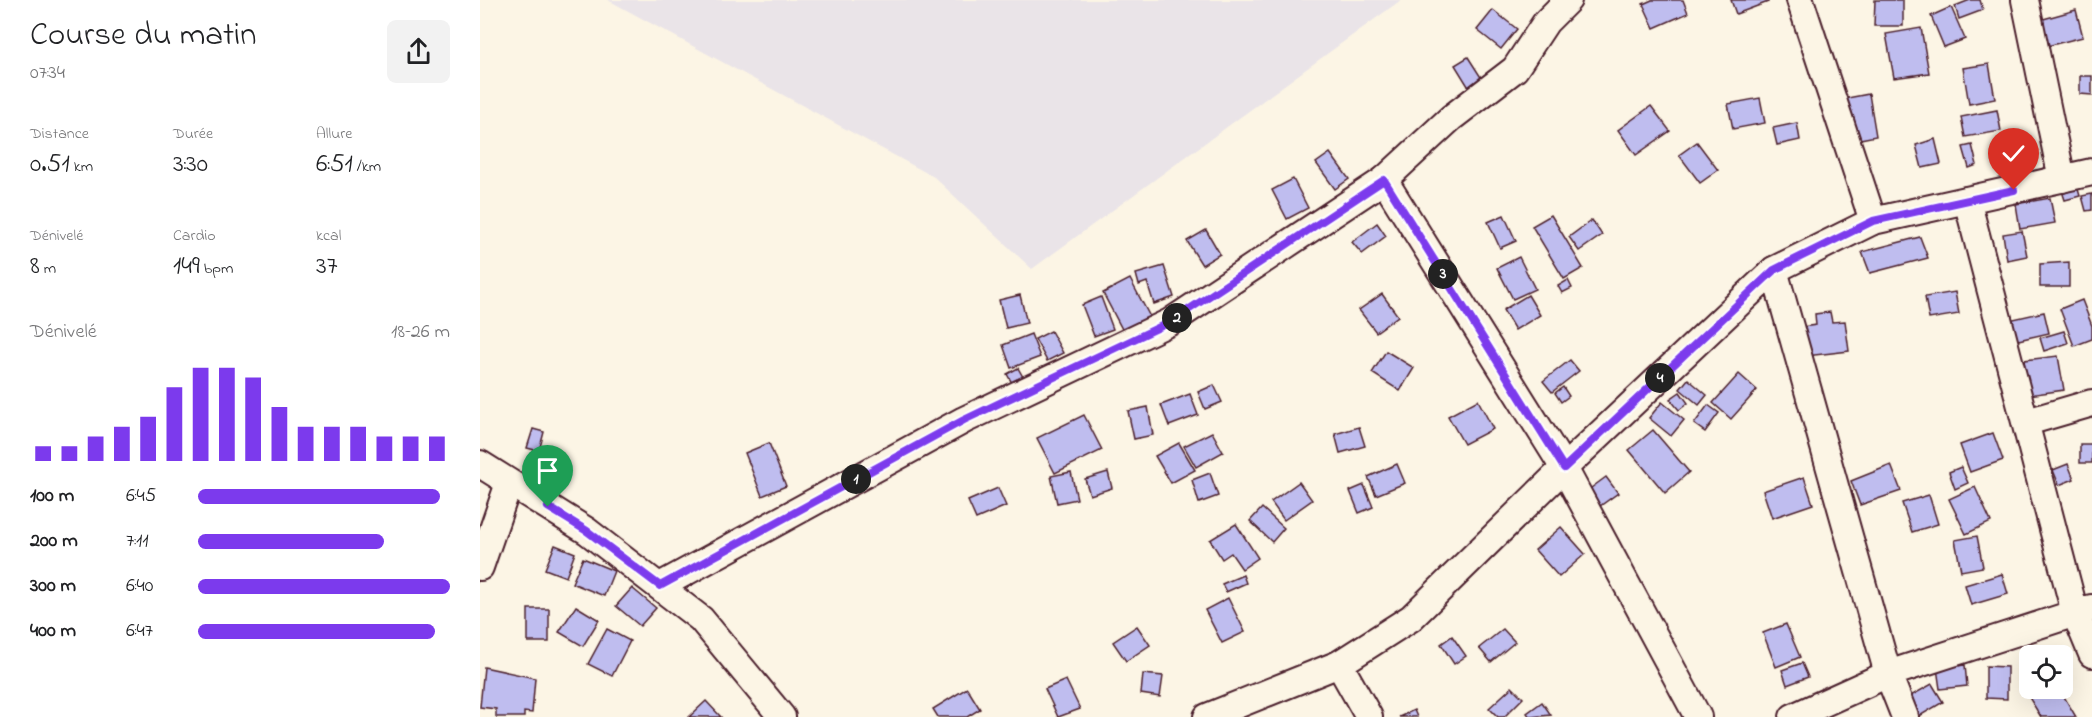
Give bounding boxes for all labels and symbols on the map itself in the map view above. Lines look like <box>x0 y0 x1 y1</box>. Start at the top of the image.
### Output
pin <box>1988 128 2039 190</box>
pin: 3 <box>1428 259 1458 289</box>
pin: 2 <box>1162 303 1192 333</box>
pin: 4 <box>1645 363 1675 393</box>
pin <box>522 445 573 507</box>
pin: 1 <box>841 464 871 494</box>

